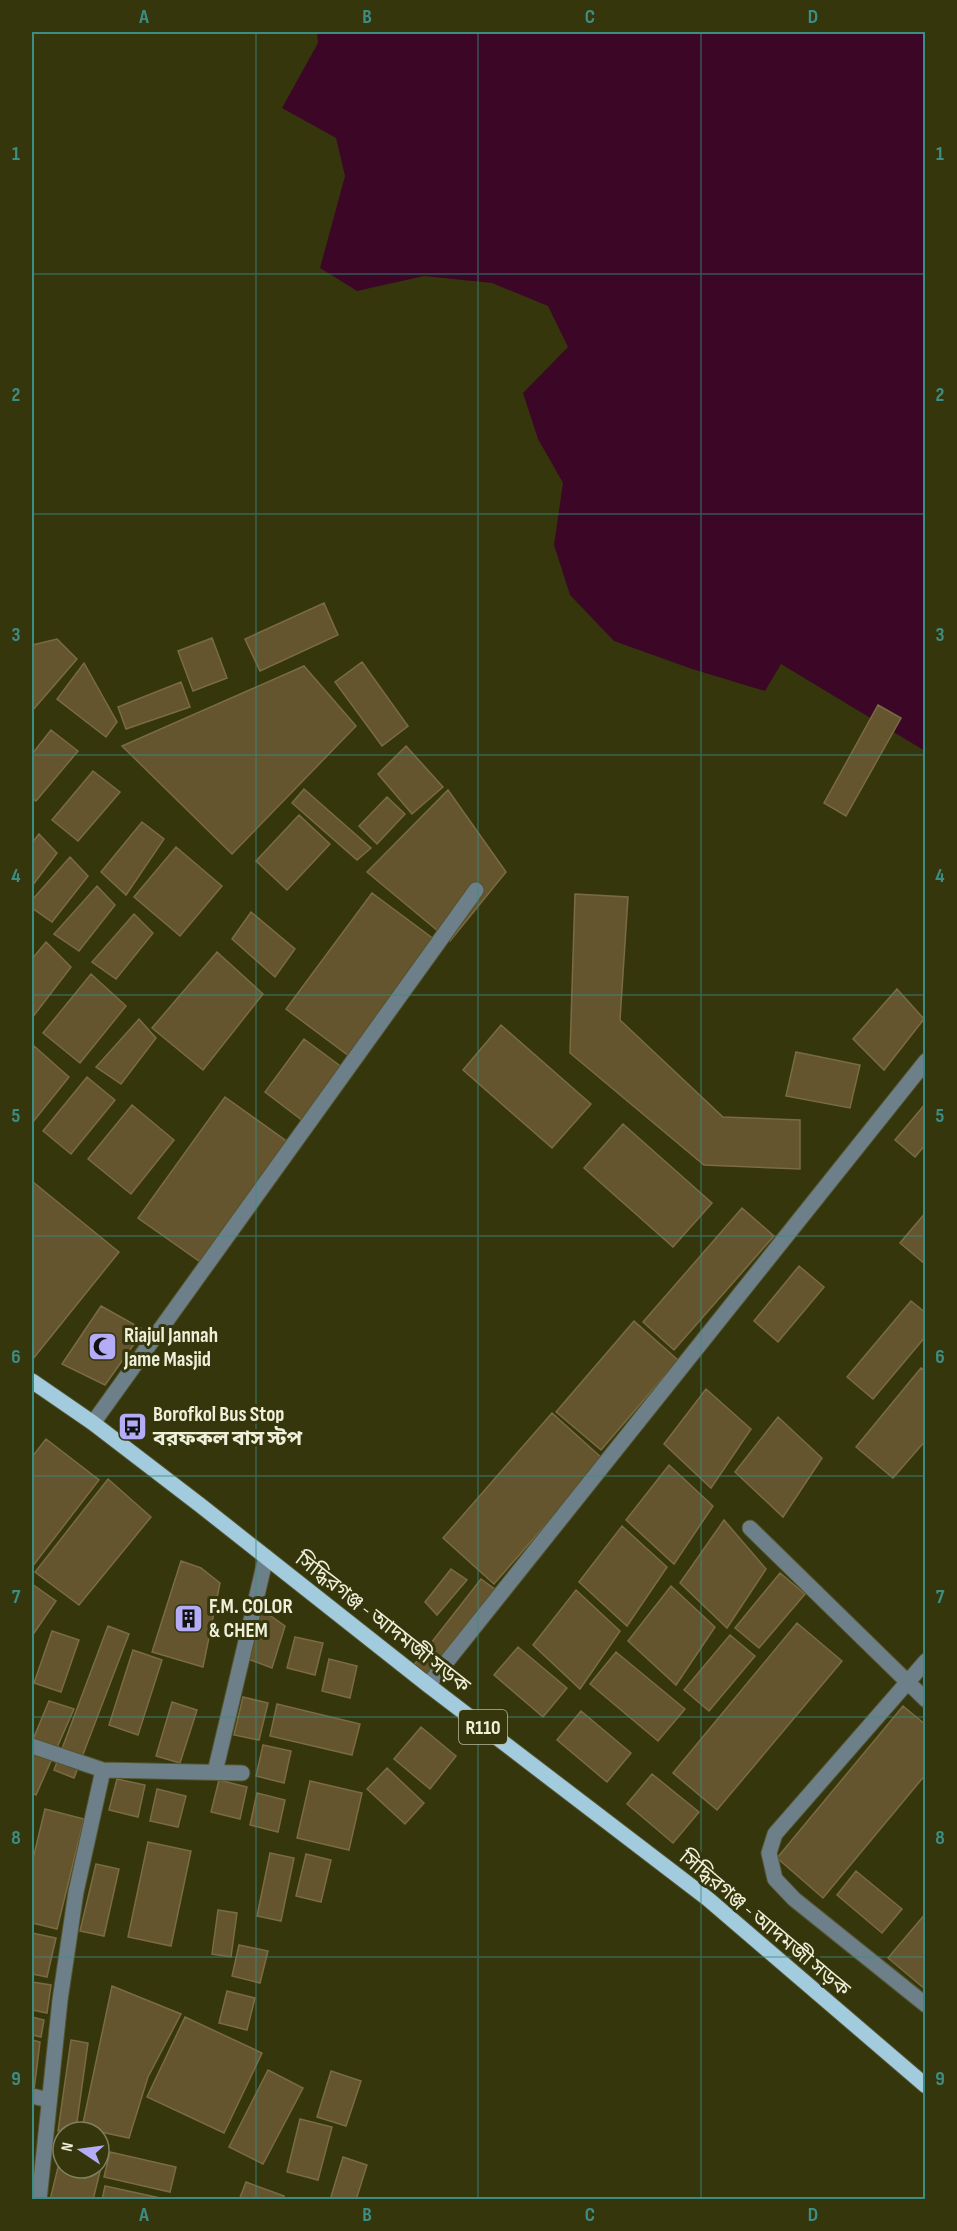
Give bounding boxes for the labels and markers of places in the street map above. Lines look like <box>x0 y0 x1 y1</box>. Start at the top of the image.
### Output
place label: Riajul Jannah Jame Masjid <box>123 1323 218 1372</box>
mosque icon: Riajul Jannah Jame Masjid <box>87 1331 119 1363</box>
place label: Borofkol Bus Stop বরফকল বাস স্টপ <box>152 1402 303 1451</box>
bus stop icon: Borofkol Bus Stop বরফকল বাস স্টপ <box>116 1410 148 1442</box>
place label: F.M. COLOR & CHEM <box>209 1594 293 1643</box>
building icon: F.M. COLOR & CHEM <box>172 1602 204 1634</box>

